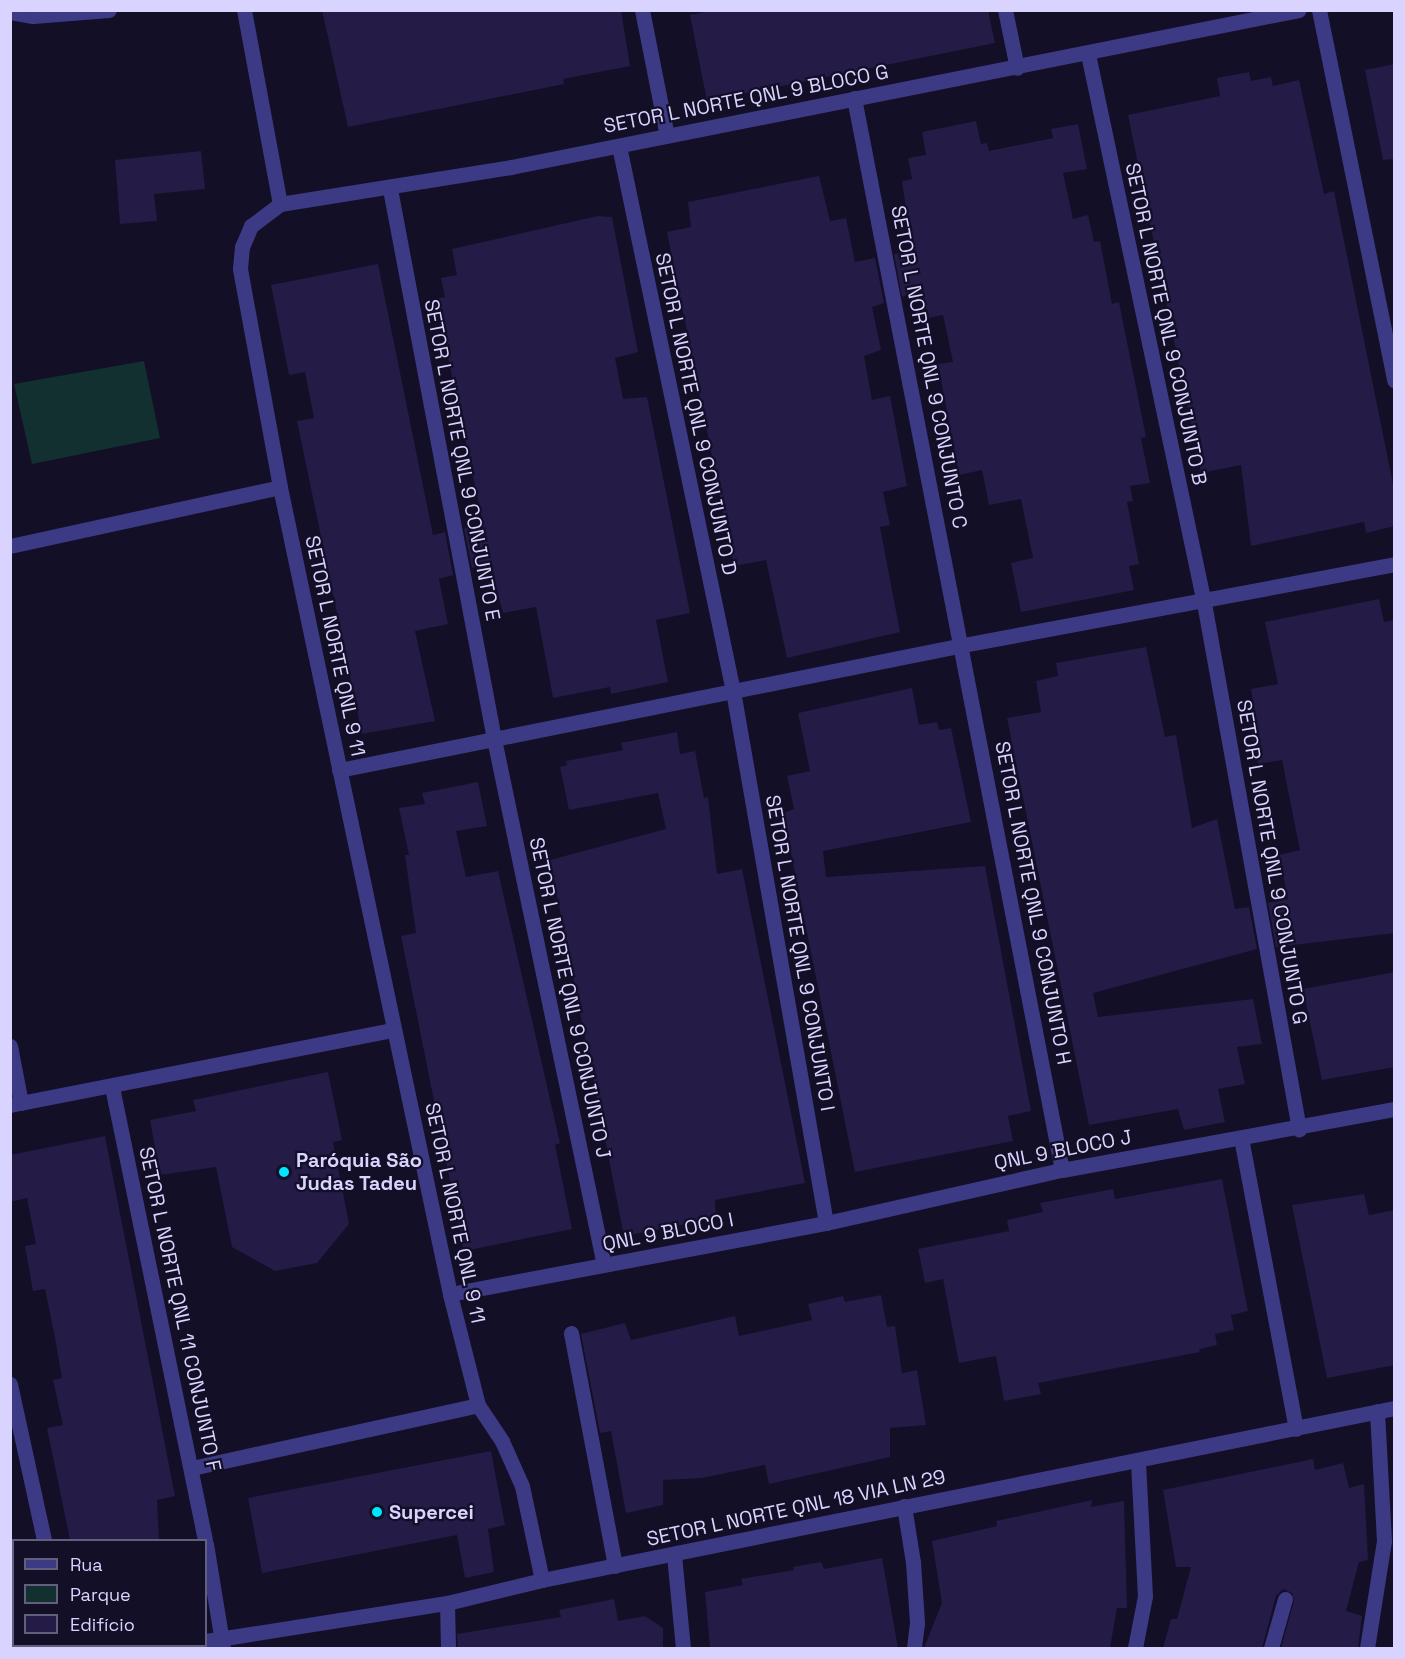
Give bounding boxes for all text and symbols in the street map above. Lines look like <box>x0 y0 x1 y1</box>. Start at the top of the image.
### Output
street label: SETOR L NORTE QNL 9 BLOCO G <box>601 59 891 139</box>
street label: SETOR L NORTE QNL 9 CONJUNTO B <box>1120 160 1212 488</box>
street label: SETOR L NORTE QNL 9 CONJUNTO C <box>886 203 972 531</box>
street label: SETOR L NORTE QNL 9 CONJUNTO D <box>650 250 742 578</box>
street label: SETOR L NORTE QNL 9 CONJUNTO E <box>419 297 505 623</box>
street label: SETOR L NORTE QNL 9 11 <box>300 533 370 759</box>
street label: SETOR L NORTE QNL 9 CONJUNTO G <box>1232 697 1312 1027</box>
street label: SETOR L NORTE QNL 9 CONJUNTO H <box>990 739 1076 1067</box>
street label: SETOR L NORTE QNL 9 CONJUNTO I <box>760 793 840 1113</box>
street label: SETOR L NORTE QNL 9 CONJUNTO J <box>524 835 616 1161</box>
street label: SETOR L NORTE QNL 9 11 <box>420 1100 490 1326</box>
street label: QNL 9 BLOCO J <box>992 1125 1134 1175</box>
street label: SETOR L NORTE QNL 11 CONJUNTO F <box>134 1144 226 1474</box>
place label: Paróquia São Judas Tadeu <box>296 1148 422 1195</box>
marker: Paróquia São Judas Tadeu <box>277 1165 291 1179</box>
street label: QNL 9 BLOCO I <box>600 1207 736 1257</box>
street label: SETOR L NORTE QNL 18 VIA LN 29 <box>644 1464 948 1552</box>
place label: Supercei <box>389 1500 474 1524</box>
marker: Supercei <box>370 1505 384 1519</box>
legend <box>12 1539 207 1647</box>
text: Rua <box>70 1553 103 1576</box>
text: Parque <box>70 1583 131 1606</box>
text: Edifício <box>70 1613 135 1636</box>

